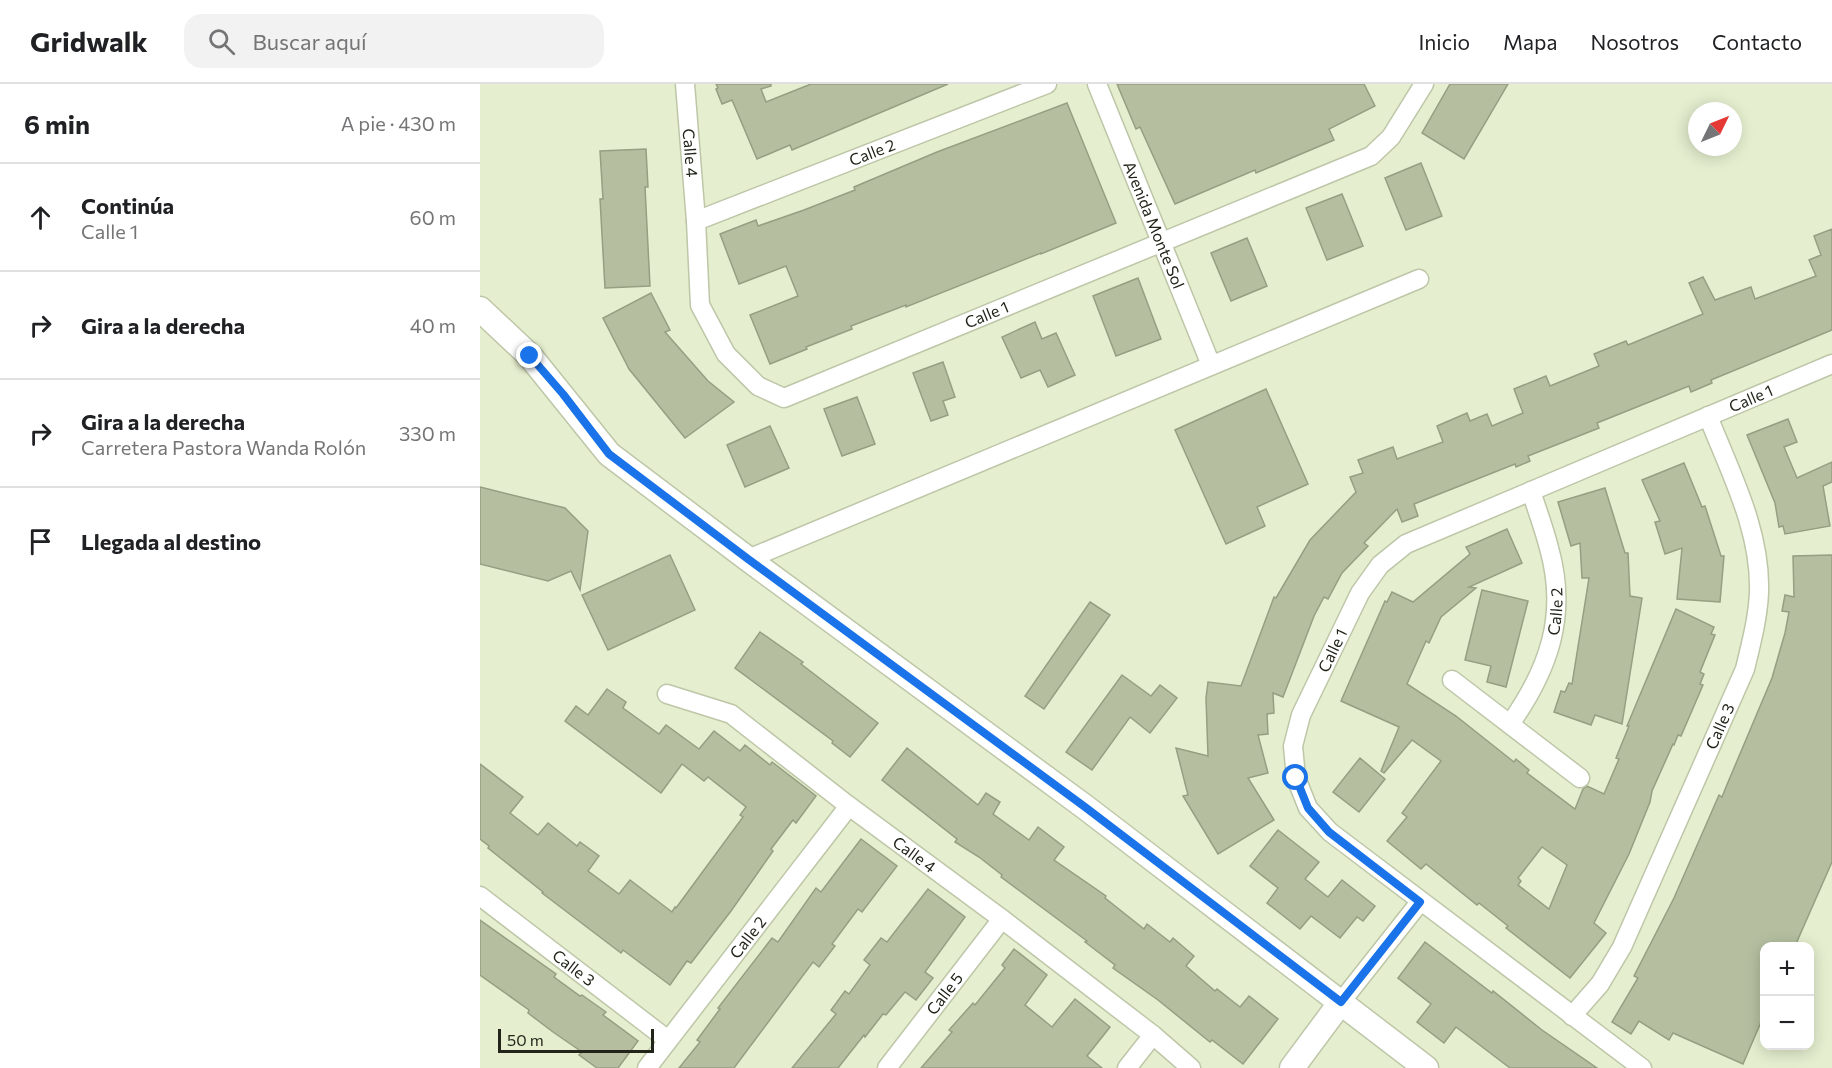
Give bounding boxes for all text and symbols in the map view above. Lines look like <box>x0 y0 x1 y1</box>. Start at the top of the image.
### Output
search box <box>184 14 604 68</box>
text: Gridwalk <box>30 24 148 58</box>
icon: search <box>205 25 238 58</box>
text: Buscar aquí <box>253 28 367 55</box>
text: Inicio <box>1418 29 1470 54</box>
text: Mapa <box>1503 29 1557 54</box>
text: Nosotros <box>1590 29 1679 54</box>
text: Contacto <box>1712 29 1802 54</box>
north arrow <box>1688 102 1742 156</box>
text: 6 min <box>24 108 90 139</box>
text: A pie · 430 m <box>341 111 456 135</box>
street label: Calle 4 <box>680 128 702 178</box>
street label: Calle 2 <box>846 134 898 169</box>
street label: Avenida Monte Sol <box>1120 158 1189 291</box>
text: Continúa <box>81 192 174 219</box>
icon: ahead <box>24 201 57 234</box>
text: 60 m <box>410 205 456 229</box>
text: Calle 1 <box>81 219 138 243</box>
street label: Calle 1 <box>962 297 1011 332</box>
icon: right <box>24 309 57 342</box>
text: Gira a la derecha <box>81 312 245 339</box>
text: 40 m <box>410 313 456 337</box>
route end <box>516 342 542 368</box>
street label: Calle 1 <box>1726 380 1776 415</box>
text: Gira a la derecha <box>81 408 245 435</box>
icon: right <box>24 417 57 450</box>
text: 330 m <box>399 421 456 445</box>
text: Carretera Pastora Wanda Rolón <box>81 435 366 459</box>
icon: arrive <box>24 525 57 558</box>
text: Llegada al destino <box>81 528 261 555</box>
street label: Calle 2 <box>1543 587 1565 637</box>
street label: Calle 1 <box>1313 625 1350 675</box>
street label: Calle 3 <box>1701 700 1738 752</box>
route start <box>1282 764 1308 790</box>
street label: Calle 4 <box>890 832 940 876</box>
street label: Calle 2 <box>725 912 770 962</box>
map controls <box>1760 942 1814 1050</box>
button: + <box>1760 942 1814 996</box>
street label: Calle 3 <box>549 945 599 990</box>
street label: Calle 5 <box>922 968 966 1018</box>
button: − <box>1760 996 1814 1050</box>
scale bar <box>498 1026 654 1054</box>
text: 50 m <box>507 1030 544 1049</box>

